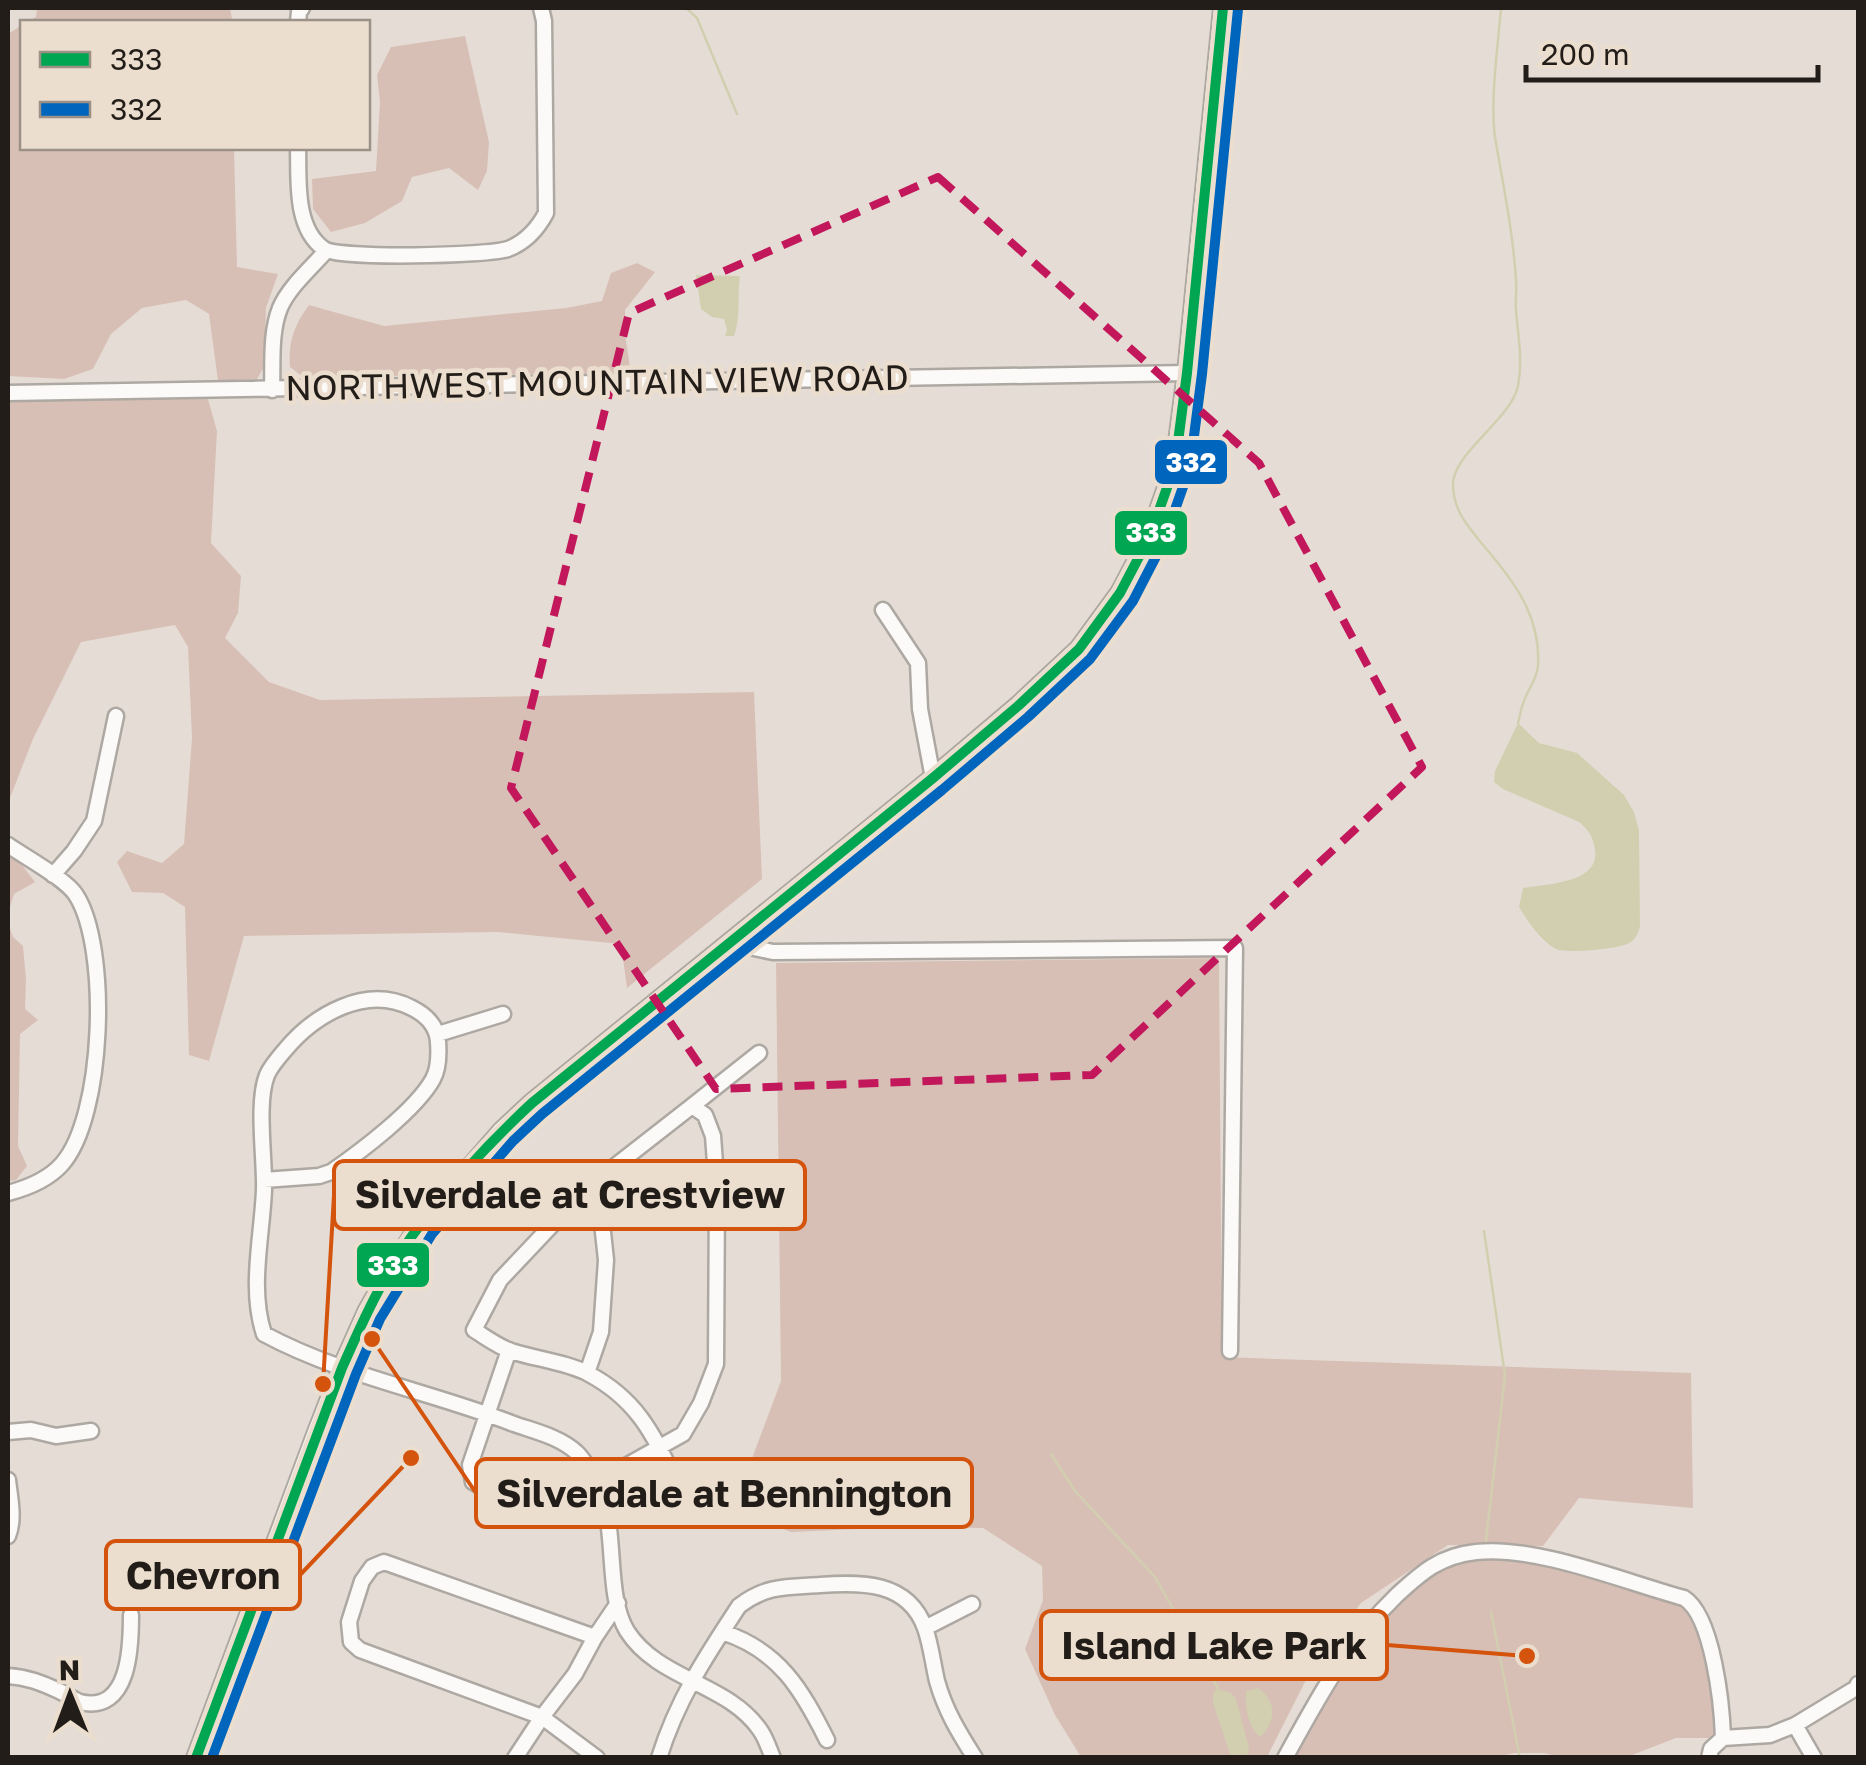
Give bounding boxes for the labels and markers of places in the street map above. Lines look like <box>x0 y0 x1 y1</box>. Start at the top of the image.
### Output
callout: Silverdale at Crestview <box>334 1161 805 1229</box>
callout: Silverdale at Bennington <box>476 1459 972 1527</box>
callout: Chevron <box>106 1541 300 1609</box>
callout: Island Lake Park <box>1041 1611 1387 1679</box>

